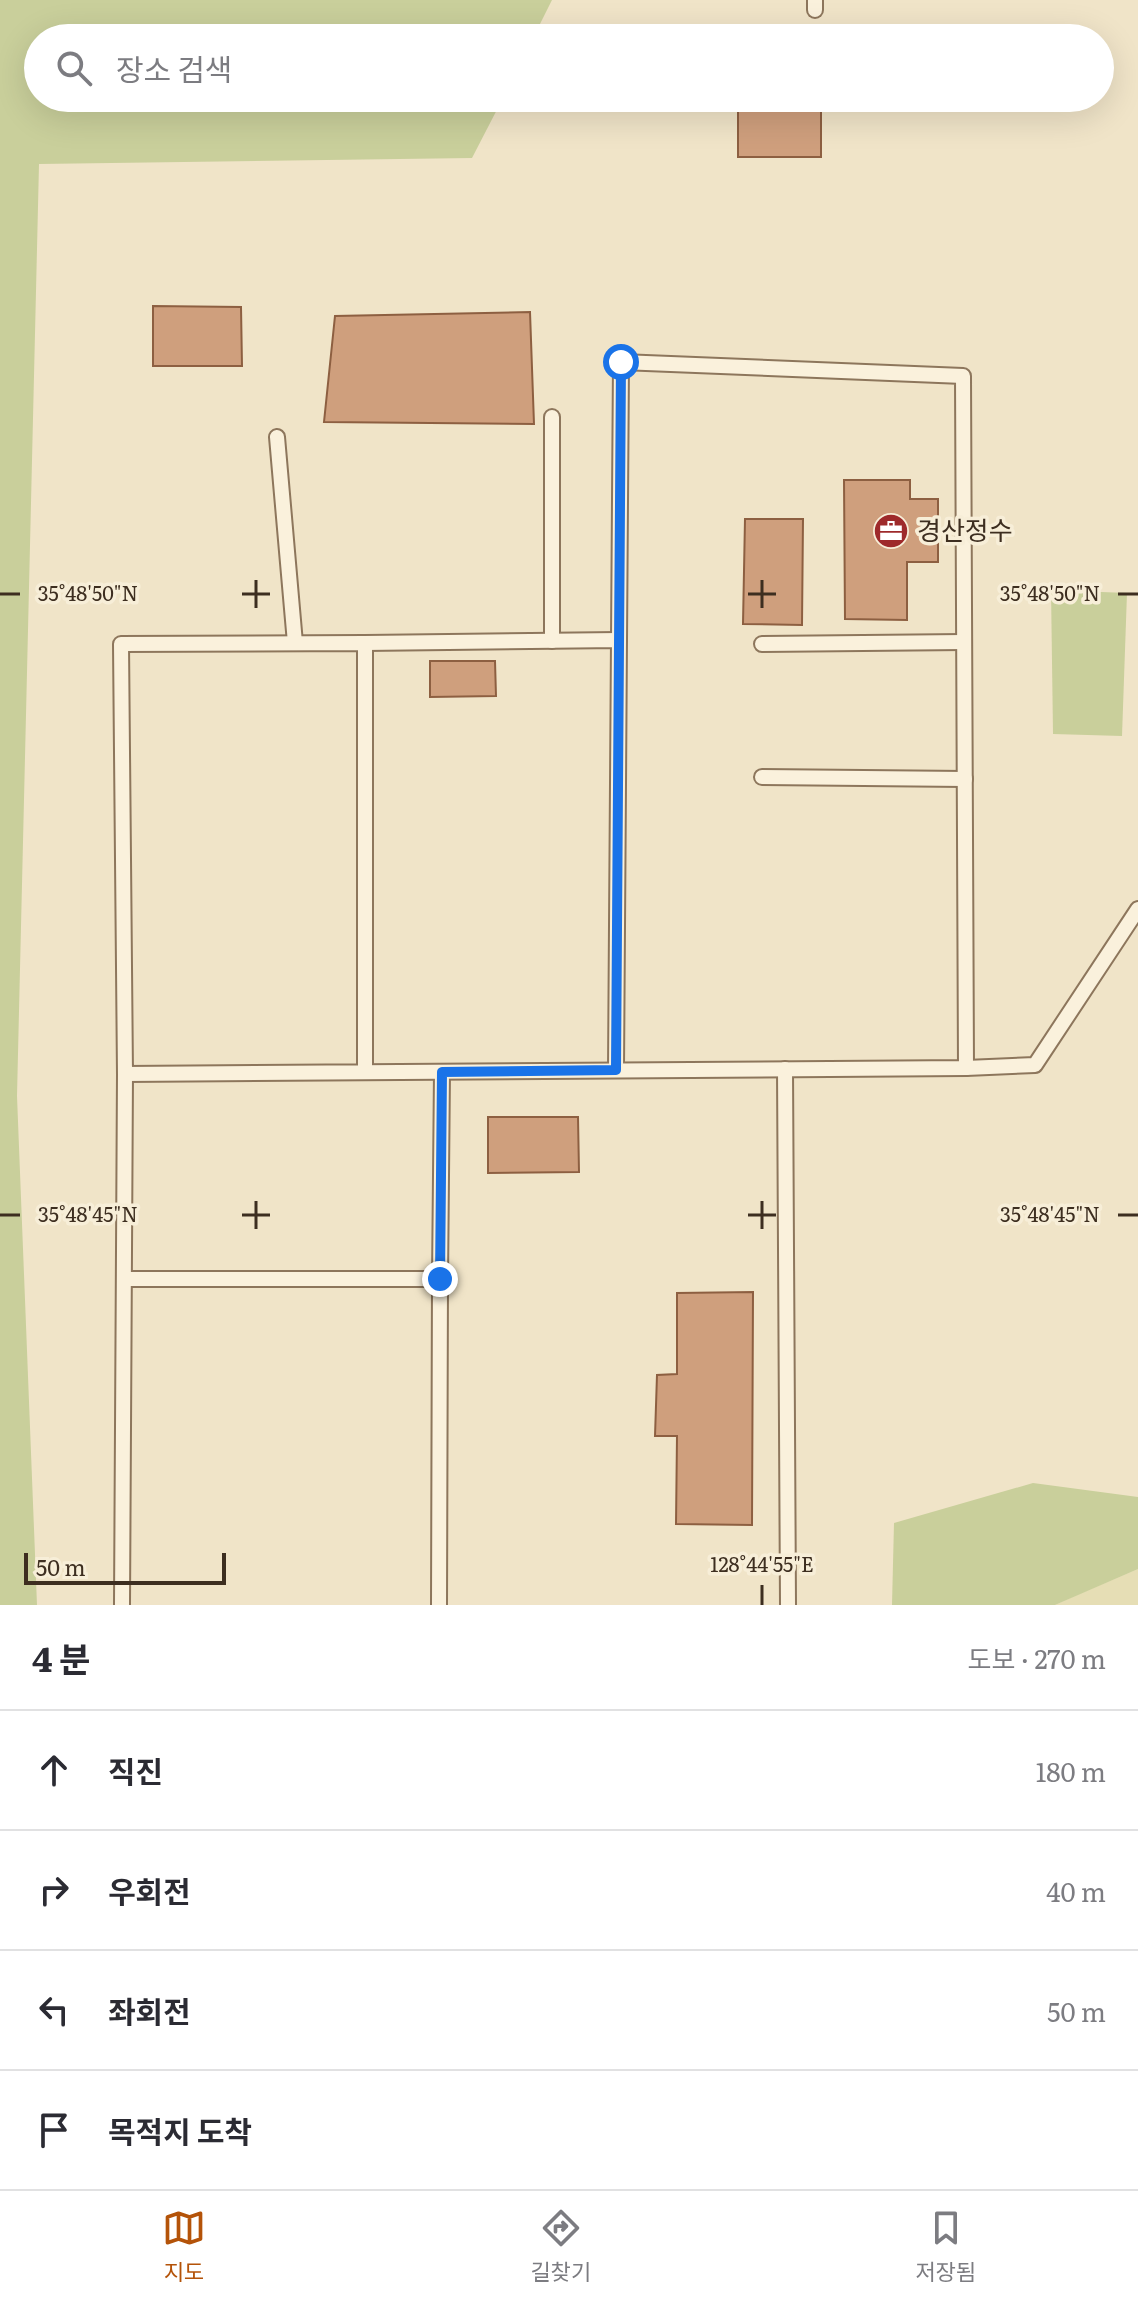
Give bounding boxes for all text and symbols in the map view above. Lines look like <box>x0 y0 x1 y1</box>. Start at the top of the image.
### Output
search box <box>24 24 1114 112</box>
icon: search <box>52 46 96 90</box>
text: 장소 검색 <box>116 46 232 90</box>
route start <box>603 344 639 380</box>
place label: 경산정수 <box>917 509 1013 548</box>
office icon: 경산정수 <box>872 512 910 550</box>
text: 35°48'50"N <box>38 577 138 607</box>
text: 35°48'50"N <box>1000 577 1100 607</box>
text: 35°48'45"N <box>38 1198 138 1228</box>
text: 35°48'45"N <box>1000 1198 1100 1228</box>
route end <box>422 1261 458 1297</box>
text: 128°44'55"E <box>710 1548 814 1578</box>
scale bar <box>24 1549 226 1585</box>
text: 50 m <box>36 1550 86 1583</box>
text: 4 분 <box>32 1632 91 1682</box>
text: 도보 · 270 m <box>968 1638 1106 1677</box>
icon: ahead <box>32 1748 76 1792</box>
text: 직진 <box>108 1748 163 1792</box>
text: 180 m <box>1036 1751 1106 1790</box>
icon: right <box>32 1868 76 1912</box>
text: 우회전 <box>108 1868 191 1912</box>
text: 40 m <box>1046 1871 1106 1910</box>
icon: left <box>32 1988 76 2032</box>
text: 좌회전 <box>108 1988 191 2032</box>
text: 50 m <box>1047 1991 1106 2030</box>
icon: arrive <box>32 2108 76 2152</box>
text: 목적지 도착 <box>108 2108 252 2152</box>
tab: 지도 <box>162 2206 206 2287</box>
tab: 길찾기 <box>530 2206 591 2287</box>
tab: 저장됨 <box>915 2206 976 2287</box>

